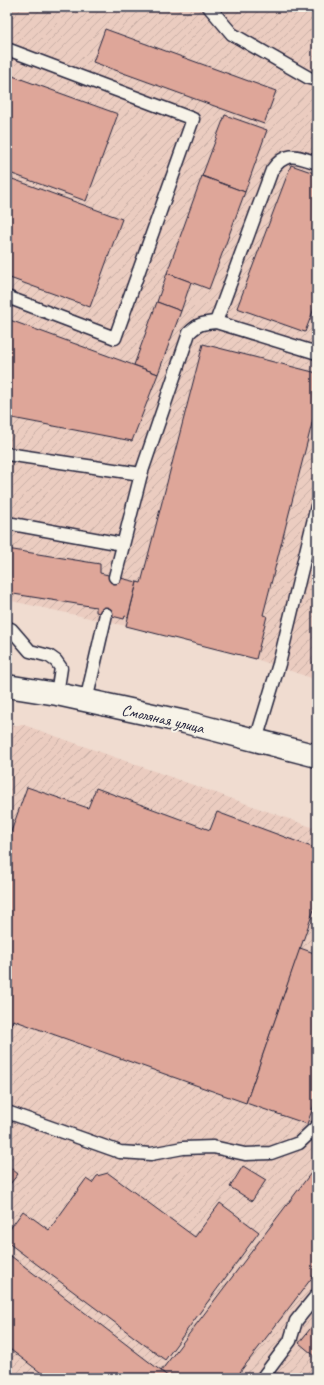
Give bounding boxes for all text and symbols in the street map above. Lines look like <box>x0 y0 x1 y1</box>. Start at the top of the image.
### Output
street label: Смоляная улица <box>120 700 207 738</box>

